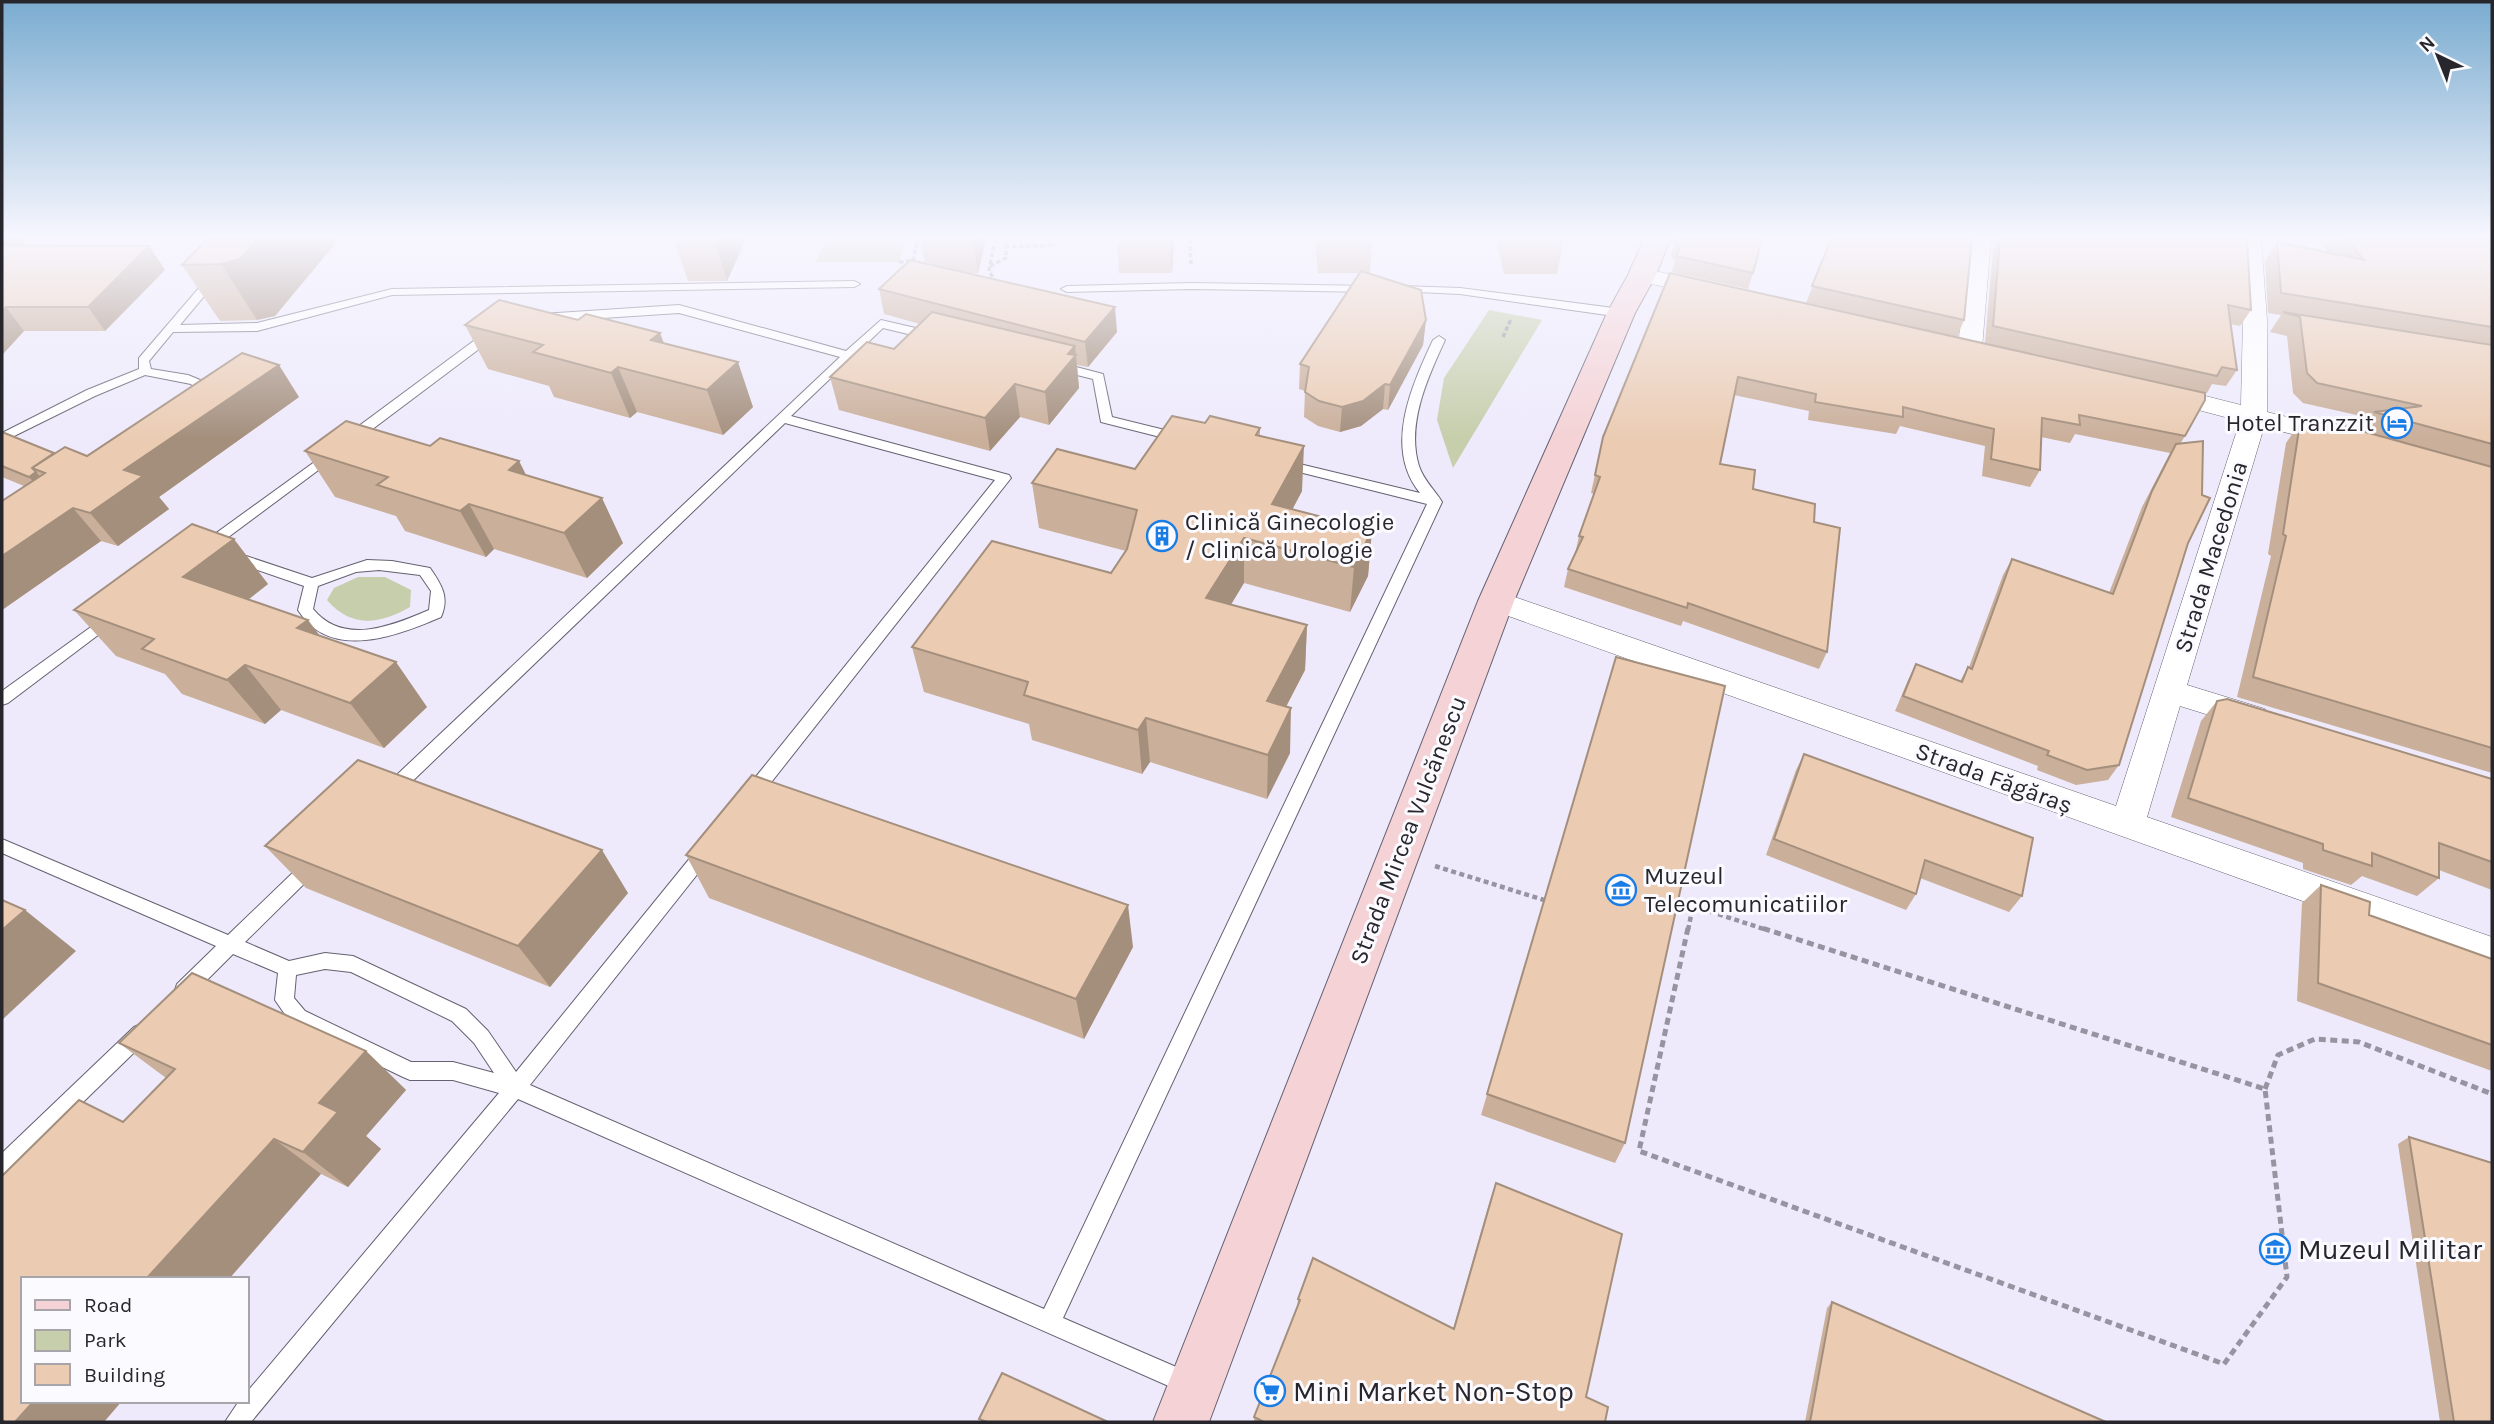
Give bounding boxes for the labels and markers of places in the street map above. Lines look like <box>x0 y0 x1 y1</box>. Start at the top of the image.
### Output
hotel icon: Hotel Tranzzit <box>2380 406 2414 440</box>
place label: Hotel Tranzzit <box>2225 409 2374 437</box>
place label: Clinică Ginecologie / Clinică Urologie <box>1185 508 1394 564</box>
building icon: Clinică Ginecologie / Clinică Urologie <box>1145 519 1179 553</box>
place label: Muzeul Telecomunicatiilor <box>1644 862 1847 918</box>
museum icon: Muzeul Telecomunicatiilor <box>1604 873 1638 907</box>
museum icon: Muzeul Militar <box>2258 1232 2292 1266</box>
place label: Muzeul Militar <box>2298 1233 2483 1266</box>
supermarket icon: Mini Market Non-Stop <box>1253 1374 1287 1408</box>
place label: Mini Market Non-Stop <box>1293 1375 1574 1408</box>

